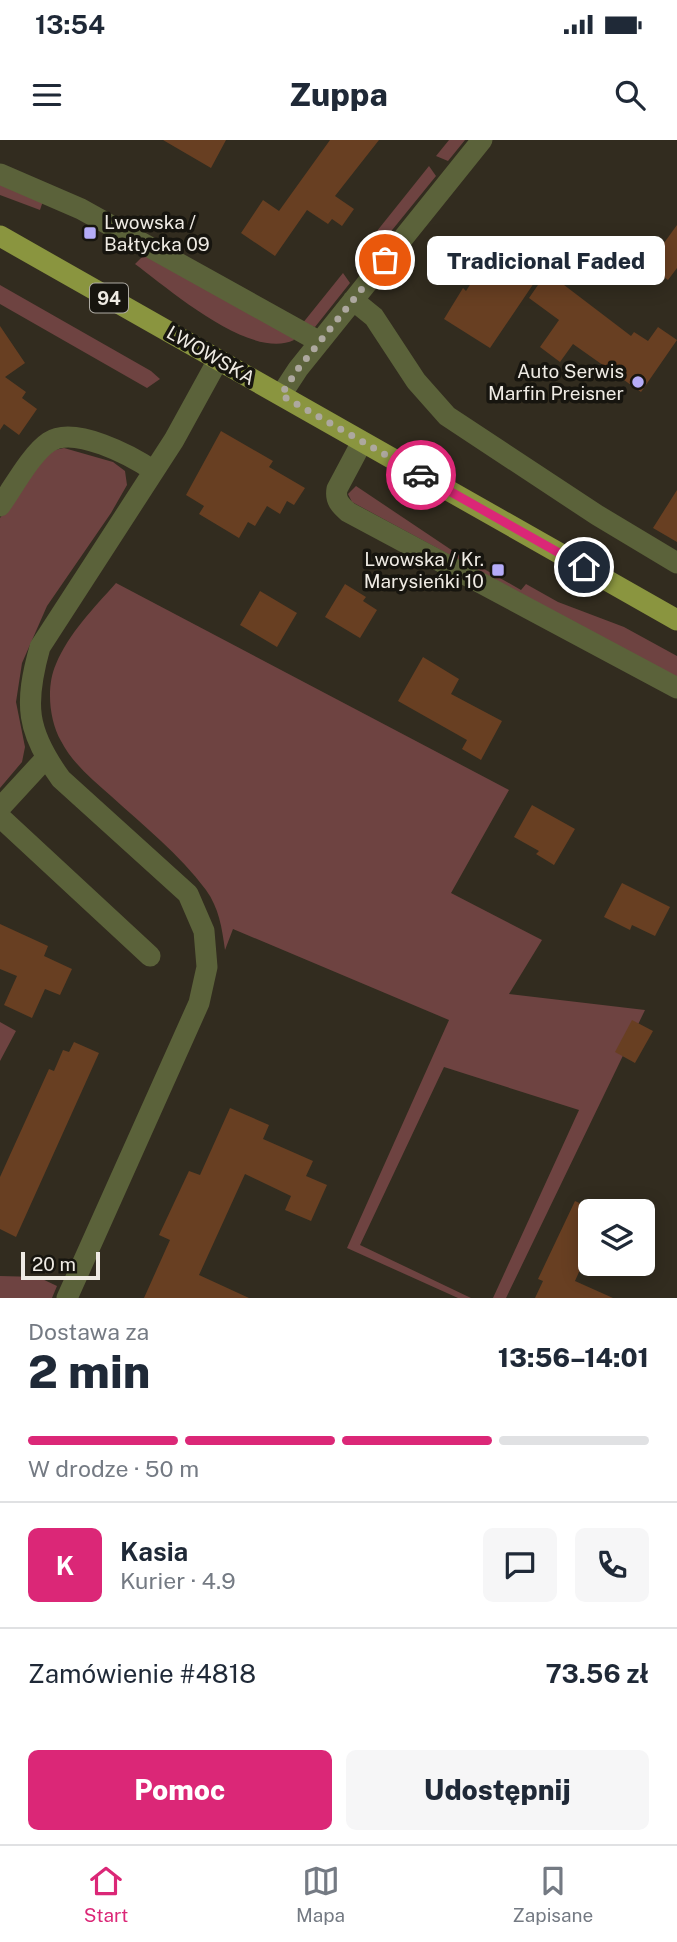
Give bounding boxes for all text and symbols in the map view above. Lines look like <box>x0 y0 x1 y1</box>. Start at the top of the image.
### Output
text: 13:54 <box>35 9 105 40</box>
icon: menu <box>28 76 66 114</box>
text: Zuppa <box>289 76 388 113</box>
icon: search <box>611 76 649 114</box>
place label: Lwowska / Bałtycka 09 <box>104 211 210 255</box>
marker: Lwowska / Bałtycka 09 <box>82 225 98 241</box>
pin <box>355 230 415 290</box>
callout: Tradicional Faded <box>427 236 665 284</box>
icon: bag <box>366 241 404 279</box>
text: Tradicional Faded <box>447 247 645 274</box>
road number: 94 <box>90 284 128 313</box>
street label: LWOWSKA <box>163 321 259 389</box>
place label: Auto Serwis Marfin Preisner <box>488 360 624 404</box>
marker: Auto Serwis Marfin Preisner <box>630 374 646 390</box>
courier <box>386 440 456 510</box>
icon: car <box>402 456 440 494</box>
pin <box>554 537 614 597</box>
place label: Lwowska / Kr. Marysieńki 10 <box>364 548 484 592</box>
icon: home <box>565 548 603 586</box>
marker: Lwowska / Kr. Marysieńki 10 <box>490 562 506 578</box>
map controls <box>578 1199 655 1276</box>
button: layers <box>578 1199 655 1276</box>
scale bar <box>21 1249 100 1281</box>
text: 20 m <box>32 1253 76 1275</box>
text: Dostawa za <box>28 1318 149 1345</box>
text: 13:56–14:01 <box>498 1342 649 1373</box>
text: 2 min <box>28 1344 150 1398</box>
text: W drodze · 50 m <box>28 1455 199 1482</box>
button: chat <box>483 1528 557 1602</box>
button: phone <box>575 1528 649 1602</box>
text: Kasia <box>120 1536 188 1567</box>
text: K <box>56 1550 74 1581</box>
text: Kurier · 4.9 <box>120 1567 236 1594</box>
text: Zamówienie #4818 <box>28 1658 256 1689</box>
text: 73.56 zł <box>546 1658 649 1689</box>
button: Pomoc <box>28 1750 332 1830</box>
button: Udostępnij <box>346 1750 649 1830</box>
tab: Start <box>84 1862 129 1926</box>
tab: Mapa <box>296 1862 345 1926</box>
tab: Zapisane <box>513 1862 593 1926</box>

